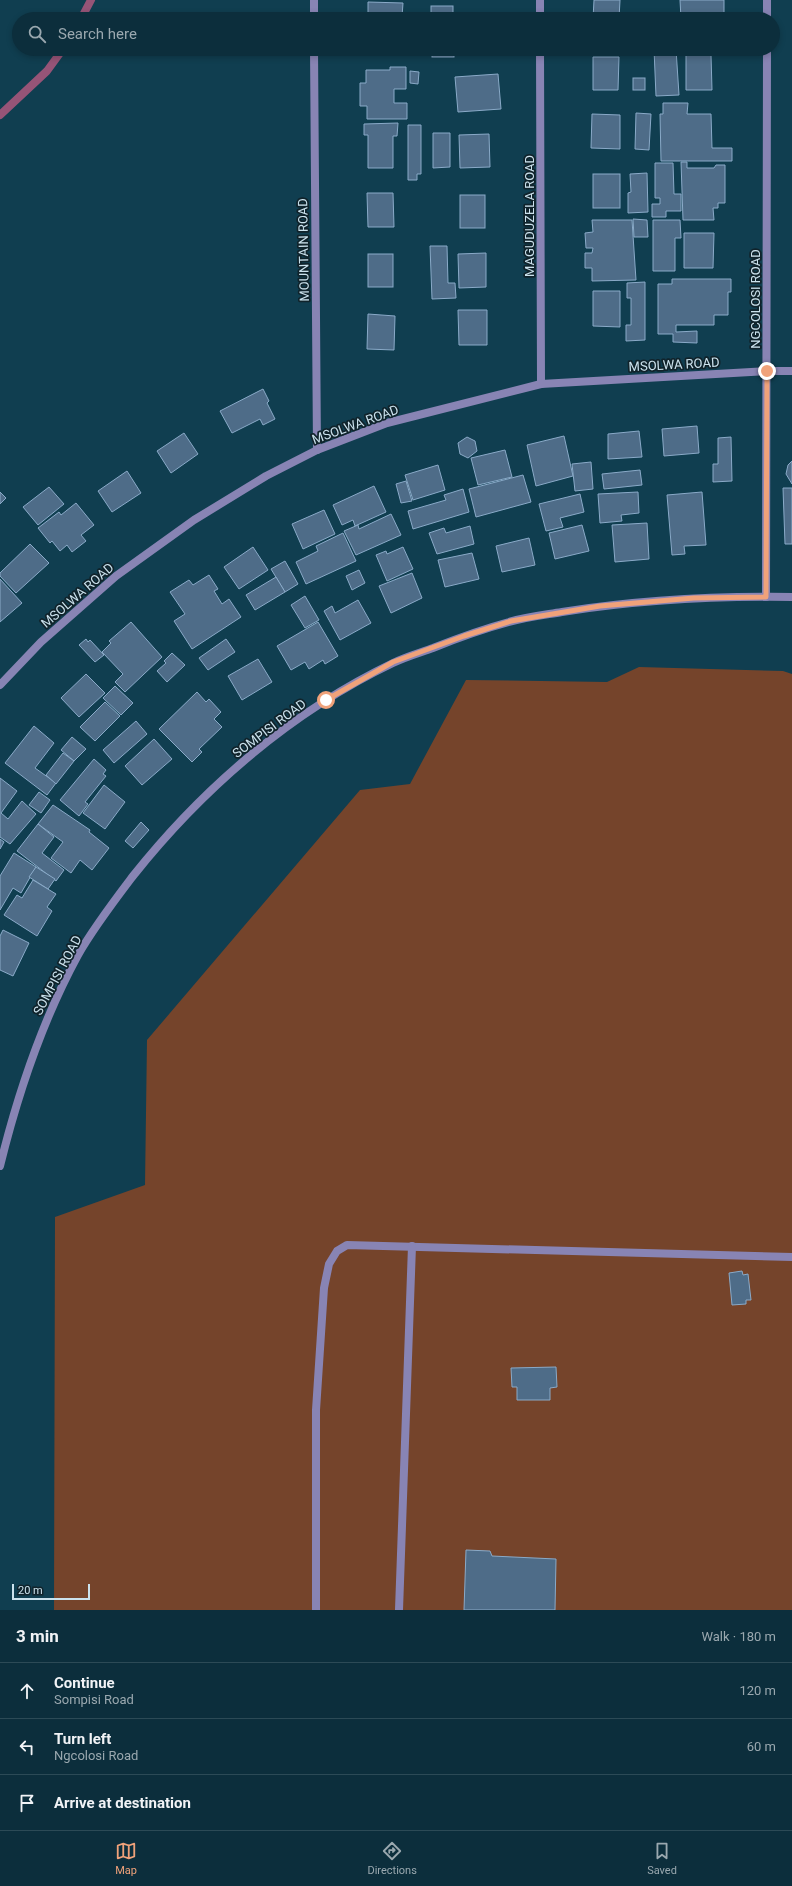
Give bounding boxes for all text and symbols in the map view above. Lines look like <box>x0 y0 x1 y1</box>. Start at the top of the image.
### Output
search box <box>12 12 780 56</box>
icon: search <box>26 23 48 45</box>
text: Search here <box>58 25 137 43</box>
street label: MAGUDUZELA ROAD <box>522 155 537 277</box>
street label: MOUNTAIN ROAD <box>295 198 312 302</box>
street label: NGCOLOSI ROAD <box>748 249 763 349</box>
street label: MSOLWA ROAD <box>628 355 720 374</box>
route end <box>758 362 776 380</box>
street label: MSOLWA ROAD <box>310 402 400 447</box>
street label: MSOLWA ROAD <box>38 560 117 631</box>
route start <box>317 691 335 709</box>
street label: SOMPISI ROAD <box>230 696 309 761</box>
street label: SOMPISI ROAD <box>30 933 85 1018</box>
scale bar <box>12 1582 90 1601</box>
text: 20 m <box>18 1584 43 1597</box>
text: 3 min <box>16 1626 59 1646</box>
text: Walk · 180 m <box>701 1629 776 1644</box>
text: Continue <box>54 1674 115 1692</box>
icon: ahead <box>16 1680 38 1702</box>
text: 120 m <box>739 1683 776 1698</box>
text: Sompisi Road <box>54 1692 134 1707</box>
text: Turn left <box>54 1730 111 1748</box>
icon: left <box>16 1736 38 1758</box>
text: 60 m <box>747 1739 776 1754</box>
text: Ngcolosi Road <box>54 1748 138 1763</box>
icon: arrive <box>16 1792 38 1814</box>
text: Arrive at destination <box>54 1794 191 1812</box>
tab: Map <box>115 1840 137 1877</box>
tab: Directions <box>367 1840 417 1877</box>
tab: Saved <box>647 1840 677 1877</box>

